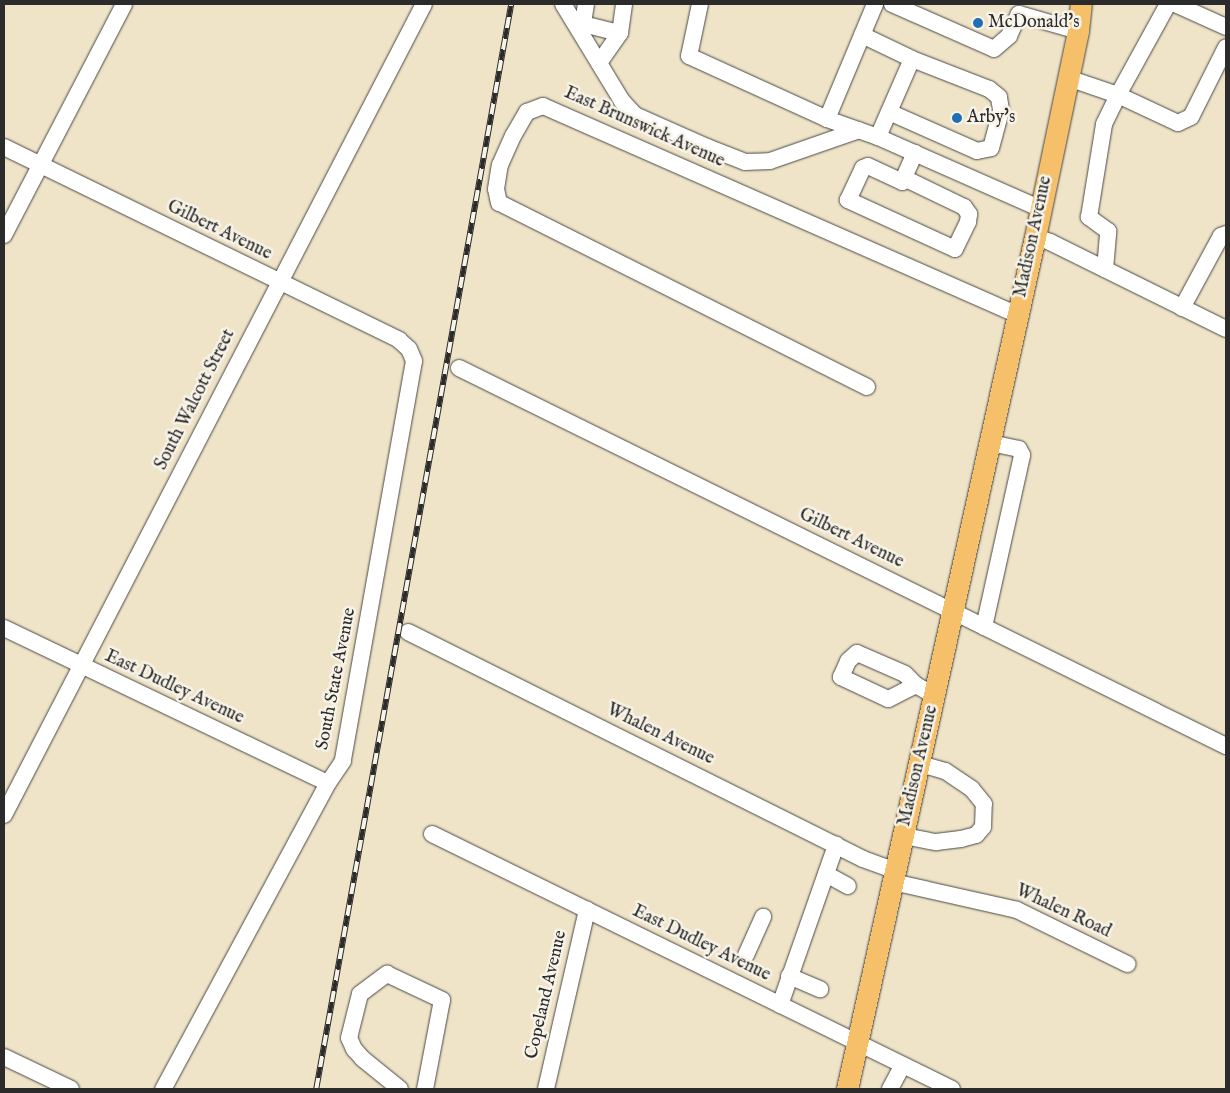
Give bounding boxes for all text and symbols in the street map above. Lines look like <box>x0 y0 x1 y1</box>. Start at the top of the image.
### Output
place label: McDonald's <box>988 12 1080 34</box>
marker: McDonald's <box>972 17 984 29</box>
street label: East Brunswick Avenue <box>560 83 728 173</box>
place label: Arby's <box>967 107 1015 129</box>
marker: Arby's <box>951 112 963 124</box>
street label: Madison Avenue <box>1011 174 1057 300</box>
street label: Gilbert Avenue <box>163 196 275 266</box>
street label: South Walcott Street <box>151 326 241 474</box>
street label: Gilbert Avenue <box>795 504 907 574</box>
street label: South State Avenue <box>313 606 361 752</box>
street label: East Dudley Avenue <box>101 646 247 730</box>
street label: Whalen Avenue <box>603 700 717 770</box>
street label: Madison Avenue <box>895 703 943 829</box>
street label: Whalen Road <box>1012 881 1114 943</box>
street label: East Dudley Avenue <box>628 901 774 987</box>
street label: Copeland Avenue <box>522 929 572 1061</box>

